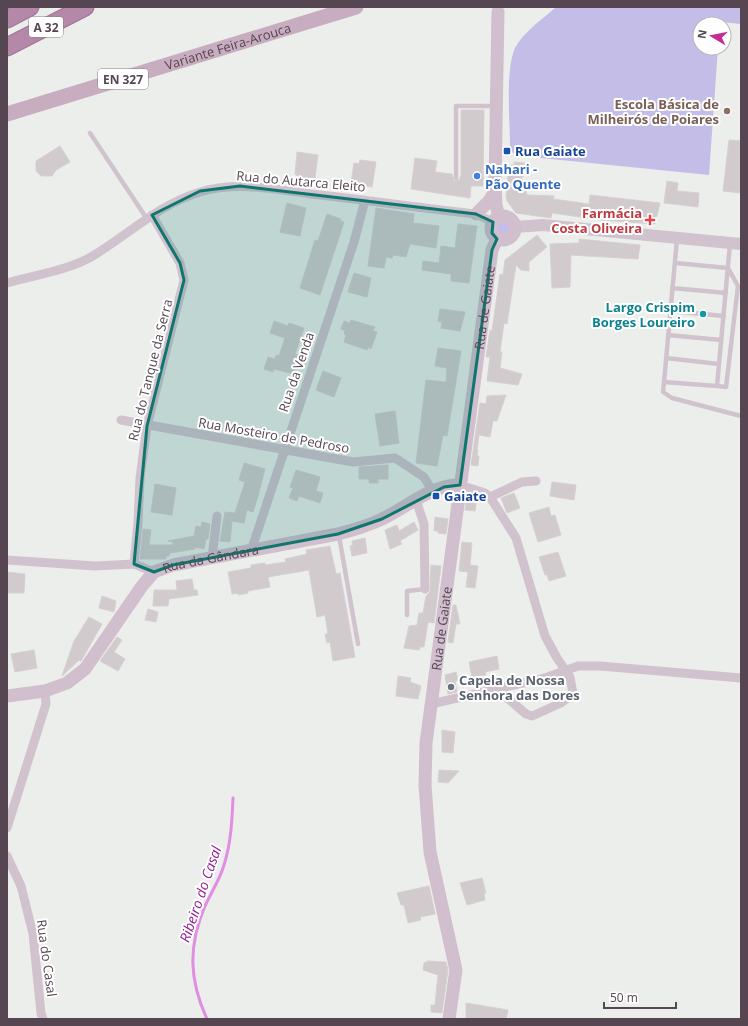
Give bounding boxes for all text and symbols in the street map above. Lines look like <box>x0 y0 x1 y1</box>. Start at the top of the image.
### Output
north arrow <box>692 16 732 56</box>
road number: A 32 <box>29 17 63 37</box>
street label: Variante Feira-Arouca <box>163 18 293 74</box>
text: N <box>693 28 710 40</box>
road number: EN 327 <box>98 69 148 89</box>
place label: Escola Básica de Milheirós de Poiares <box>587 95 719 128</box>
marker: Escola Básica de Milheirós de Poiares <box>722 106 732 116</box>
place label: Rua Gaiate <box>515 142 586 160</box>
marker: Rua Gaiate <box>502 146 512 156</box>
place label: Nahari - Pão Quente <box>485 160 561 193</box>
street label: Rua do Autarca Eleito <box>236 166 366 196</box>
marker: Nahari - Pão Quente <box>472 171 482 181</box>
place label: Farmácia Costa Oliveira <box>551 204 642 237</box>
marker: Farmácia Costa Oliveira <box>645 215 655 225</box>
street label: Rua de Gaiate <box>470 264 499 350</box>
street label: Rua do Tanque da Serra <box>124 297 176 443</box>
place label: Largo Crispim Borges Loureiro <box>592 298 695 331</box>
marker: Largo Crispim Borges Loureiro <box>698 309 708 319</box>
street label: Rua da Venda <box>274 330 318 414</box>
street label: Rua Mosteiro de Pedroso <box>197 413 351 457</box>
place label: Gaiate <box>444 487 487 505</box>
marker: Gaiate <box>431 491 441 501</box>
street label: Rua da Gândara <box>160 540 260 577</box>
street label: Rua de Gaiate <box>427 585 456 672</box>
place label: Capela de Nossa Senhora das Dores <box>459 671 580 704</box>
marker: Capela de Nossa Senhora das Dores <box>446 682 456 692</box>
water label: Ribeiro do Casal <box>175 843 225 945</box>
street label: Rua do Casal <box>33 918 61 998</box>
scale bar <box>604 984 676 1010</box>
text: 50 m <box>610 989 638 1006</box>

